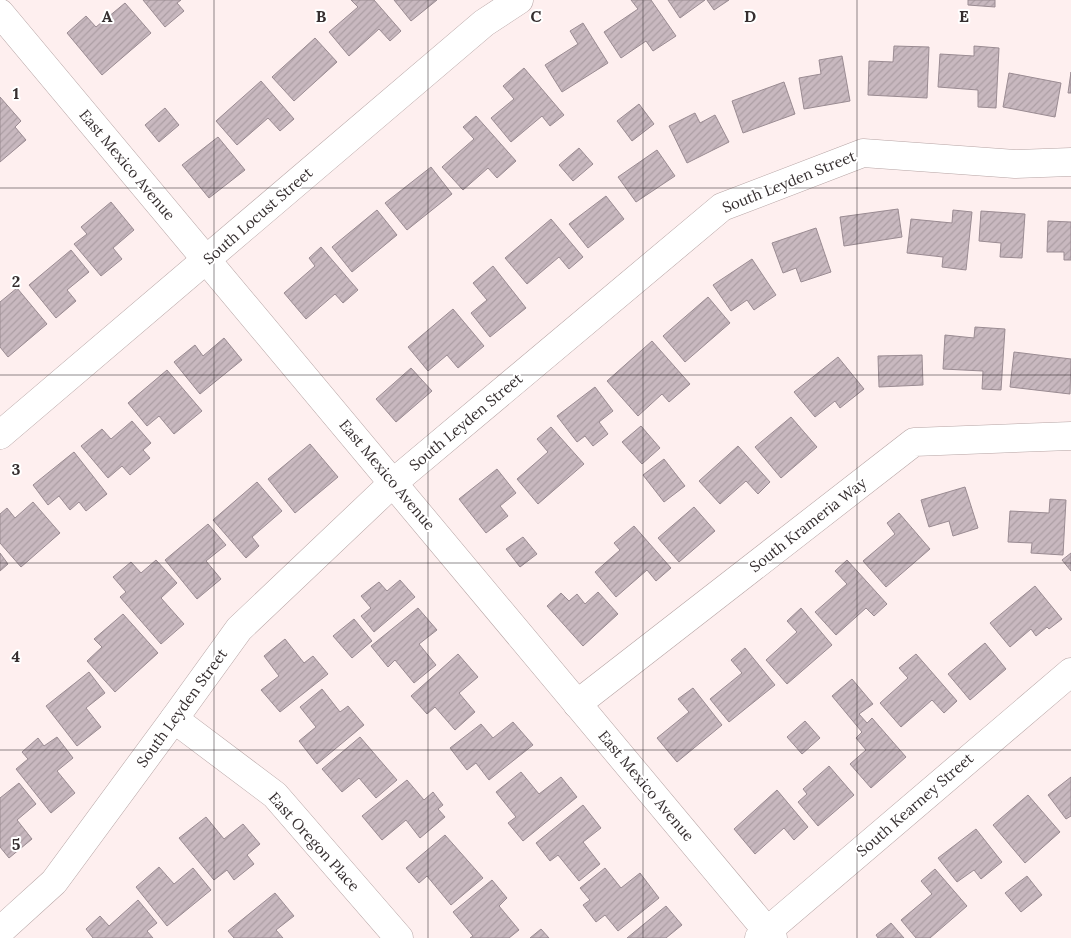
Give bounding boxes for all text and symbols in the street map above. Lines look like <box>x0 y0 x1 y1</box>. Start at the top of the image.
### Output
text: A <box>102 6 113 26</box>
text: B <box>316 6 327 26</box>
text: C <box>530 6 542 26</box>
text: D <box>744 6 756 26</box>
text: E <box>959 6 969 26</box>
text: 1 <box>13 83 19 103</box>
street label: East Mexico Avenue <box>75 105 179 224</box>
street label: South Leyden Street <box>719 146 858 217</box>
street label: South Locust Street <box>199 163 316 268</box>
text: 2 <box>12 271 20 291</box>
street label: South Leyden Street <box>405 369 526 475</box>
street label: East Mexico Avenue <box>335 415 439 534</box>
text: 3 <box>12 459 21 479</box>
street label: South Krameria Way <box>745 473 870 576</box>
street label: South Leyden Street <box>132 644 231 771</box>
text: 4 <box>12 646 21 666</box>
street label: East Mexico Avenue <box>594 726 698 845</box>
street label: South Kearney Street <box>852 748 977 861</box>
street label: East Oregon Place <box>265 788 364 895</box>
text: 5 <box>12 834 21 854</box>

